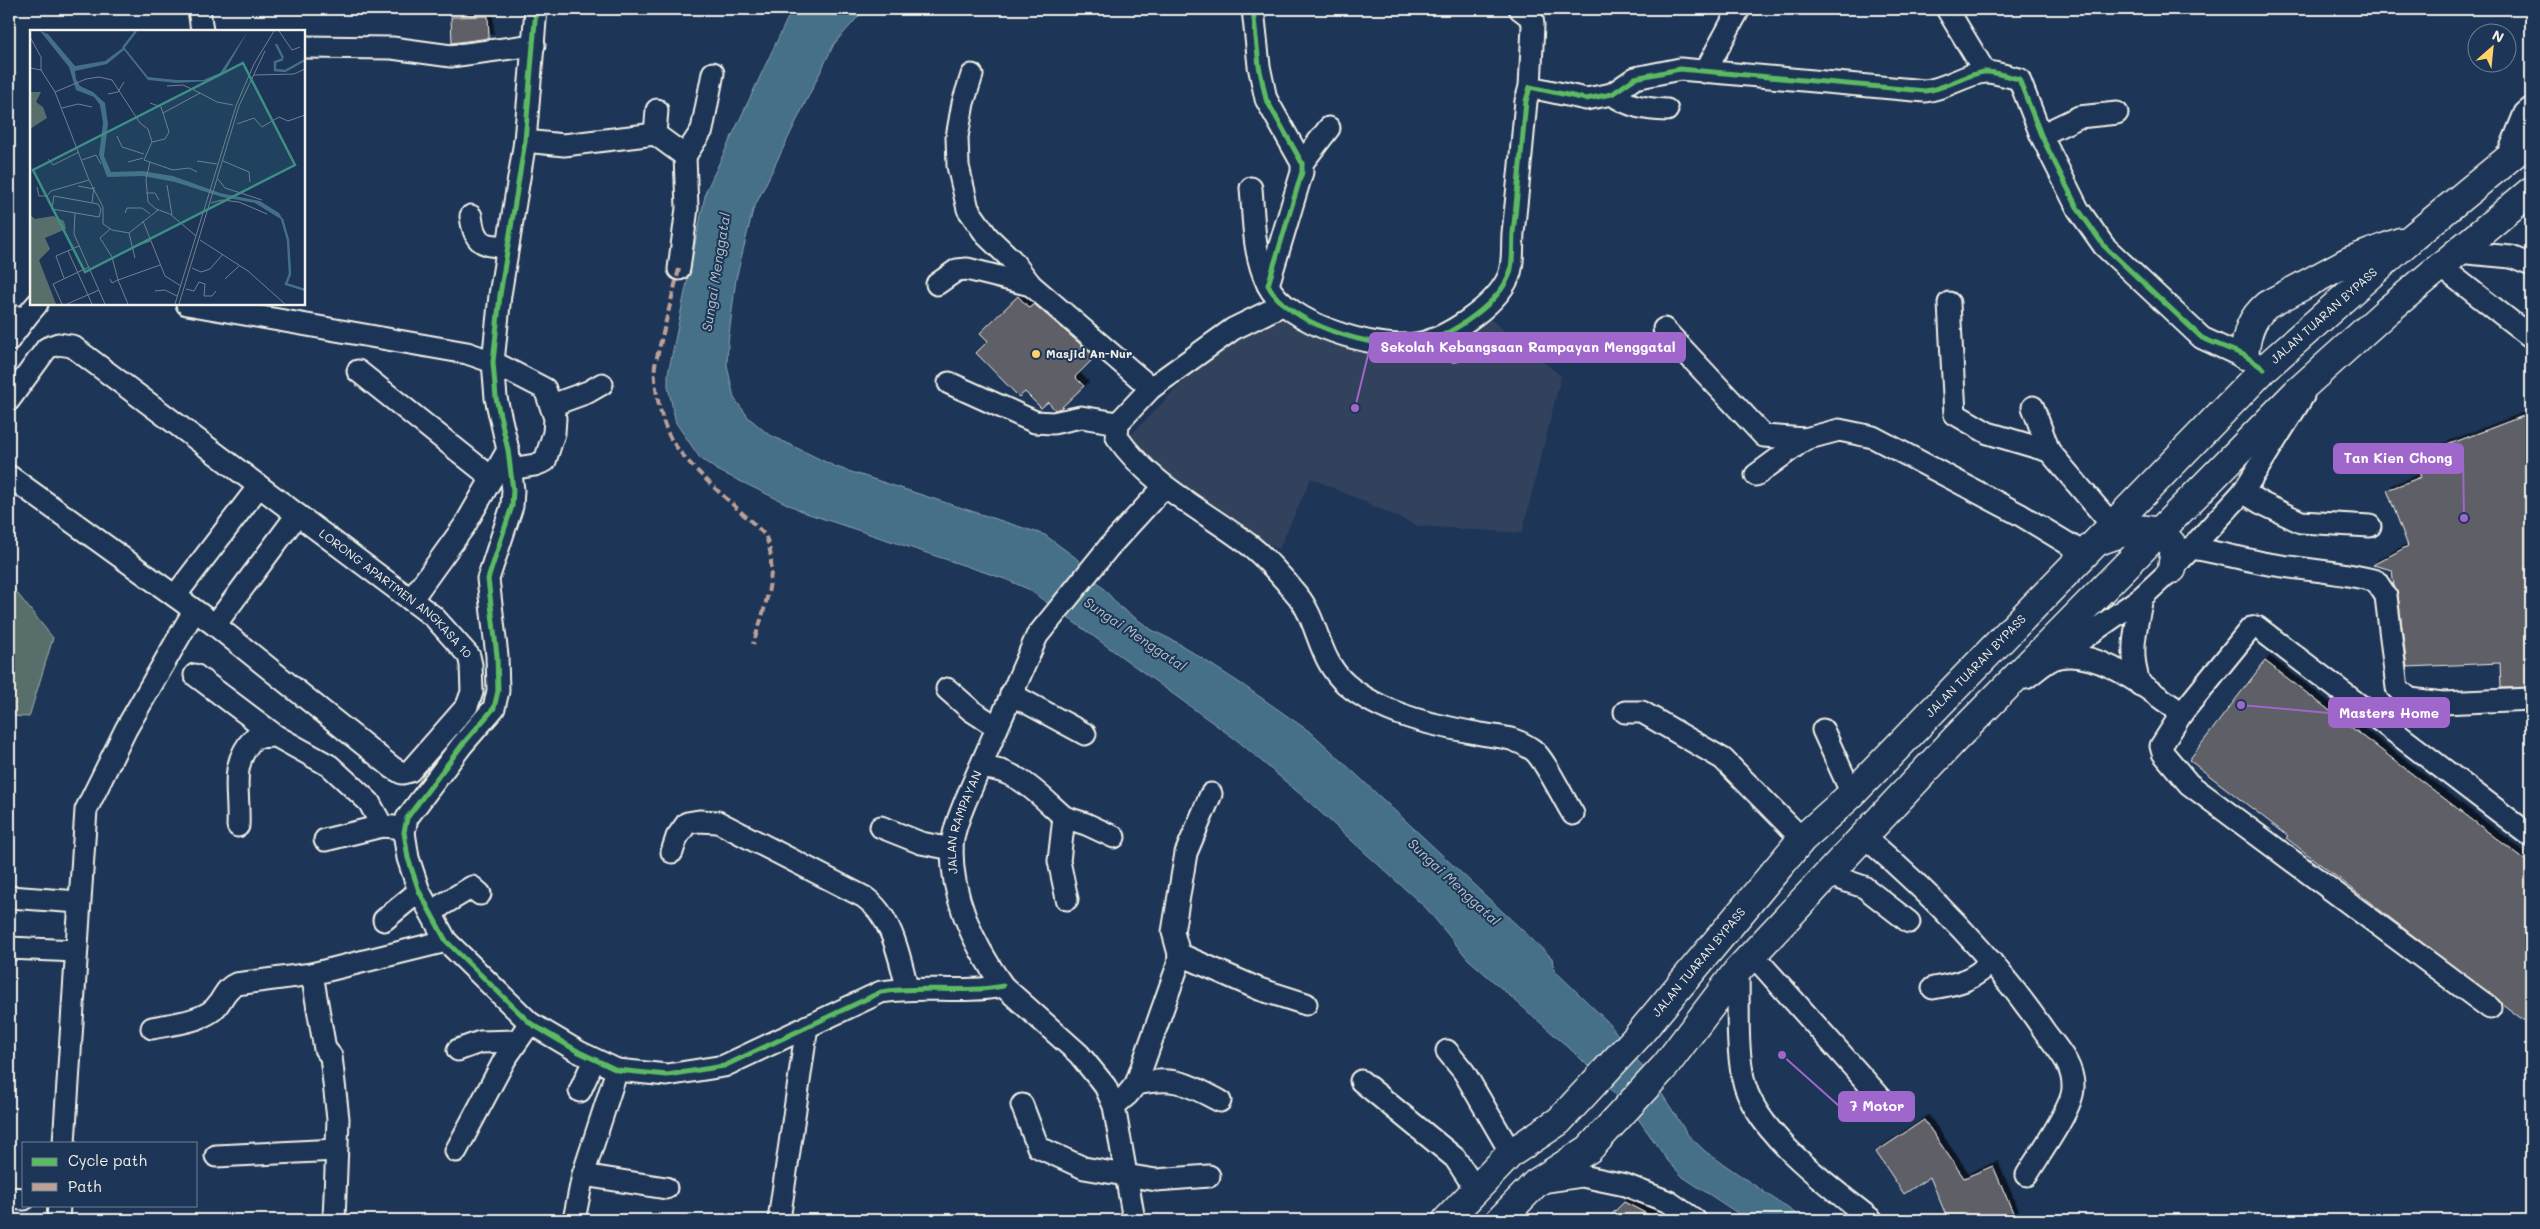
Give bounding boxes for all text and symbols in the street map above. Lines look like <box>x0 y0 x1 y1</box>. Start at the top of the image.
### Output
north arrow <box>2468 22 2518 72</box>
text: N <box>2489 25 2507 47</box>
inset map <box>30 30 305 305</box>
water label: Sungai Menggatal <box>697 211 734 333</box>
street label: JALAN TUARAN BYPASS <box>2267 263 2380 367</box>
callout: Sekolah Kebangsaan Rampayan Menggatal <box>1370 333 1685 362</box>
text: Sekolah Kebangsaan Rampayan Menggatal <box>1380 337 1676 356</box>
place label: Masjid An-Nur <box>1046 345 1132 361</box>
marker: Masjid An-Nur <box>1030 348 1042 360</box>
callout: Tan Kien Chong <box>2334 444 2463 473</box>
text: Tan Kien Chong <box>2344 448 2452 467</box>
street label: LORONG APARTMEN ANGKASA 10 <box>316 525 476 661</box>
water label: Sungai Menggatal <box>1080 592 1191 675</box>
street label: JALAN TUARAN BYPASS <box>1922 610 2029 720</box>
callout: Masters Home <box>2329 698 2449 727</box>
text: Masters Home <box>2339 703 2439 722</box>
street label: JALAN RAMPAYAN <box>943 768 985 875</box>
water label: Sungai Menggatal <box>1404 834 1505 930</box>
street label: JALAN TUARAN BYPASS <box>1648 904 1749 1020</box>
callout: 7 Motor <box>1839 1092 1914 1121</box>
text: 7 Motor <box>1850 1096 1904 1115</box>
legend <box>22 1142 198 1206</box>
text: Cycle path <box>68 1150 147 1170</box>
text: Path <box>68 1176 102 1196</box>

